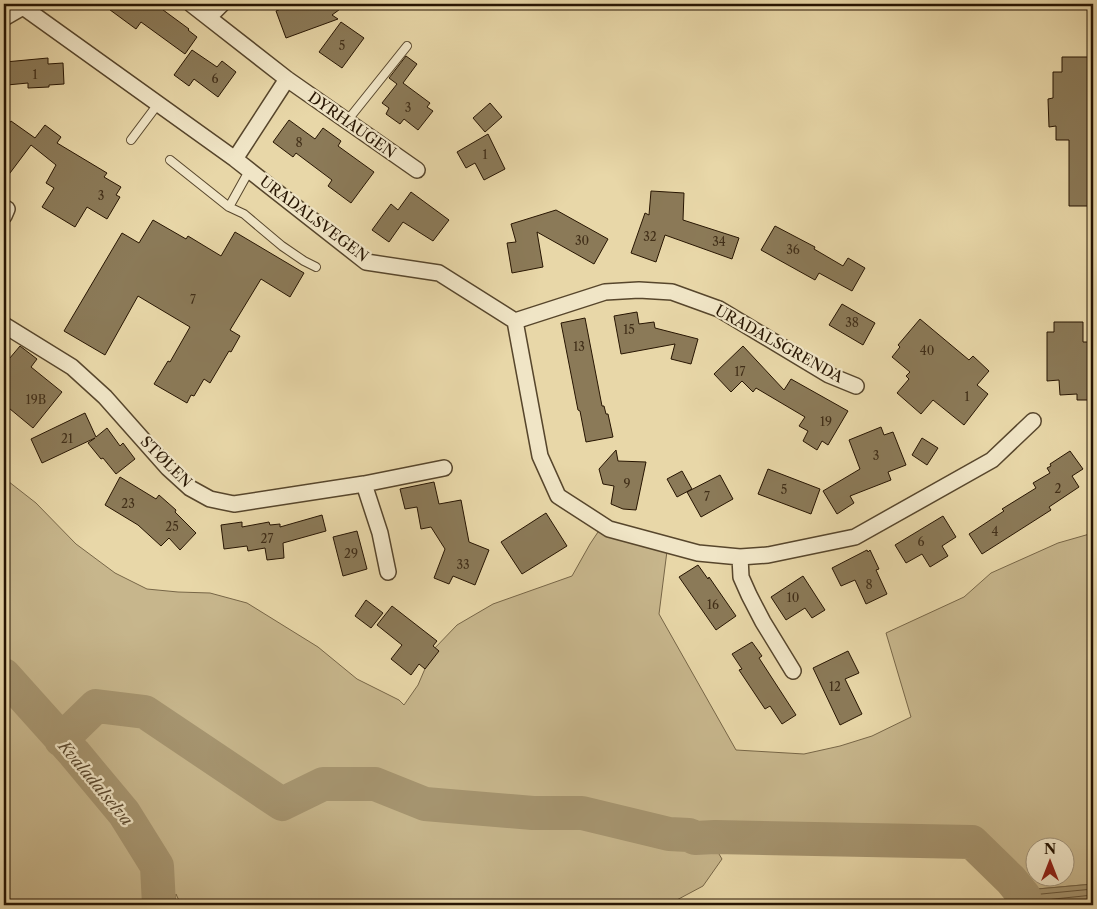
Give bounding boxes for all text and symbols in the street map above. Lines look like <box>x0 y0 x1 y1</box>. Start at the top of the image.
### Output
house number: 5 <box>339 38 345 53</box>
house number: 1 <box>32 67 38 82</box>
house number: 6 <box>211 71 219 86</box>
street label: DYRHAUGEN <box>305 87 400 162</box>
house number: 3 <box>405 100 411 115</box>
house number: 8 <box>295 135 303 150</box>
house number: 1 <box>482 147 488 162</box>
street label: URADALSVEGEN <box>256 172 372 266</box>
house number: 3 <box>98 188 104 203</box>
house number: 32 <box>643 229 657 244</box>
house number: 30 <box>575 233 589 248</box>
house number: 34 <box>712 234 726 249</box>
house number: 36 <box>786 242 800 257</box>
house number: 7 <box>190 292 196 307</box>
street label: URADALSGRENDA <box>712 300 848 387</box>
house number: 38 <box>845 315 859 330</box>
house number: 15 <box>623 322 635 337</box>
house number: 13 <box>573 339 585 354</box>
house number: 40 <box>920 343 934 358</box>
house number: 17 <box>735 364 746 379</box>
house number: 1 <box>964 389 970 404</box>
house number: 19B <box>26 392 46 407</box>
house number: 19 <box>820 414 832 429</box>
house number: 21 <box>61 431 73 446</box>
street label: STØLEN <box>137 432 196 491</box>
house number: 3 <box>873 448 879 463</box>
house number: 9 <box>623 476 631 491</box>
house number: 2 <box>1055 481 1062 496</box>
house number: 5 <box>781 482 787 497</box>
house number: 7 <box>704 489 710 504</box>
house number: 23 <box>121 496 135 511</box>
house number: 25 <box>165 519 179 534</box>
house number: 4 <box>992 524 999 539</box>
house number: 27 <box>261 531 273 546</box>
house number: 6 <box>917 534 925 549</box>
house number: 29 <box>344 546 358 561</box>
house number: 33 <box>456 557 470 572</box>
house number: 8 <box>865 577 873 592</box>
house number: 10 <box>787 590 799 605</box>
house number: 16 <box>707 597 719 612</box>
house number: 12 <box>829 679 841 694</box>
water label: Kvaladalselva <box>53 735 138 830</box>
north arrow <box>1024 836 1074 886</box>
text: N <box>1044 840 1056 858</box>

